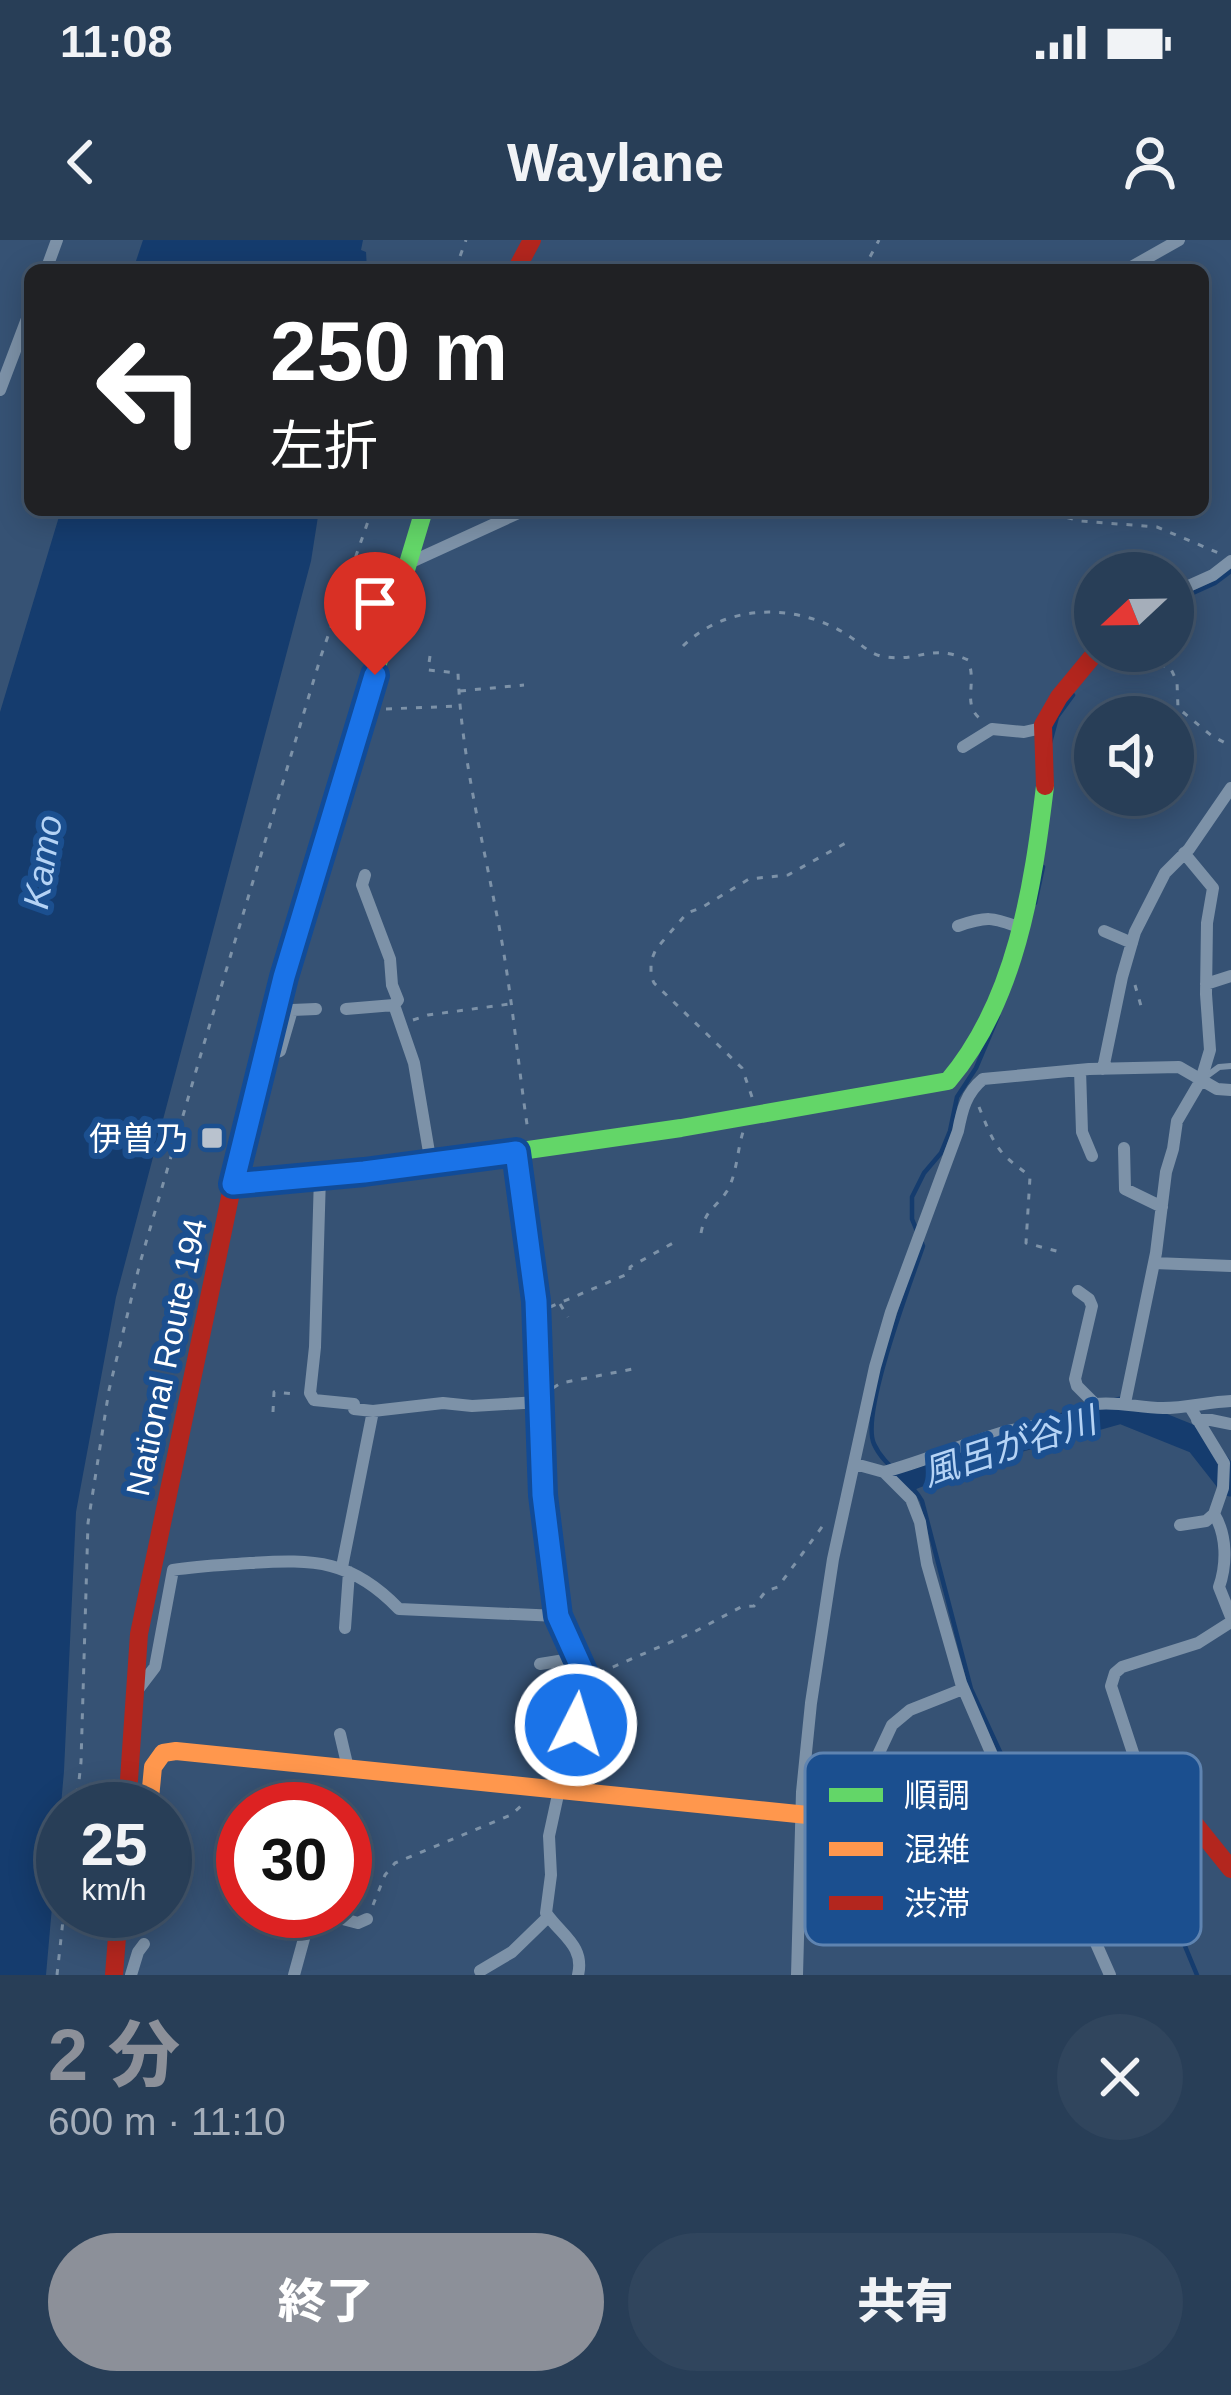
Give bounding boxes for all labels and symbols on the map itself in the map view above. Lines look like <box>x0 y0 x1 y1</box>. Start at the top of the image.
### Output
pin <box>324 552 426 675</box>
north arrow <box>1074 552 1194 672</box>
water label: Kamo <box>15 812 70 912</box>
place label: 伊曽乃 <box>89 1120 188 1157</box>
marker: 伊曽乃 <box>199 1125 225 1151</box>
street label: National Route 194 <box>119 1215 214 1499</box>
water label: 風呂が谷川 <box>917 1398 1105 1494</box>
position arrow <box>513 1662 639 1788</box>
legend <box>805 1753 1201 1945</box>
text: 順調 <box>904 1777 970 1814</box>
speed limit sign: 30 <box>216 1782 372 1938</box>
text: 混雑 <box>904 1831 970 1868</box>
text: 渋滞 <box>904 1885 970 1922</box>

